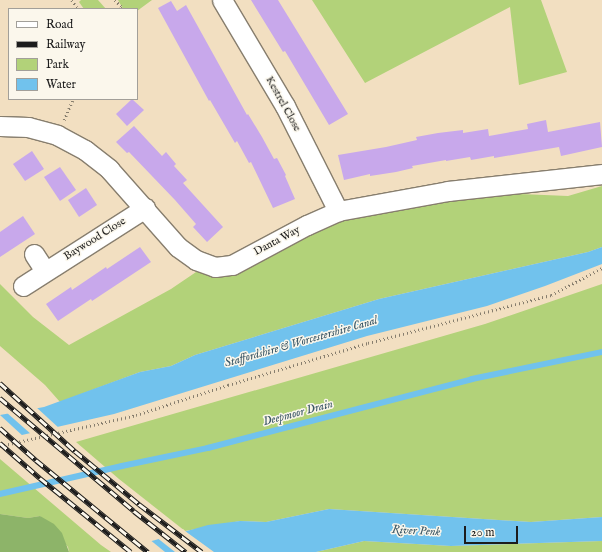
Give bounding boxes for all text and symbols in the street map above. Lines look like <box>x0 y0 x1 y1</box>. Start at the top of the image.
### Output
legend <box>8 8 138 100</box>
text: Road <box>46 17 73 32</box>
text: Railway <box>46 37 85 52</box>
text: Park <box>46 57 69 72</box>
street label: Kestrel Close <box>262 74 304 134</box>
text: Water <box>46 77 76 92</box>
street label: Baywood Close <box>62 215 128 263</box>
street label: Danta Way <box>252 223 302 259</box>
water label: Staffordshire & Worcestershire Canal <box>223 313 379 371</box>
water label: Deepmoor Drain <box>262 397 334 429</box>
scale bar <box>466 518 520 544</box>
water label: River Penk <box>391 523 441 539</box>
text: 20 m <box>471 525 494 540</box>

